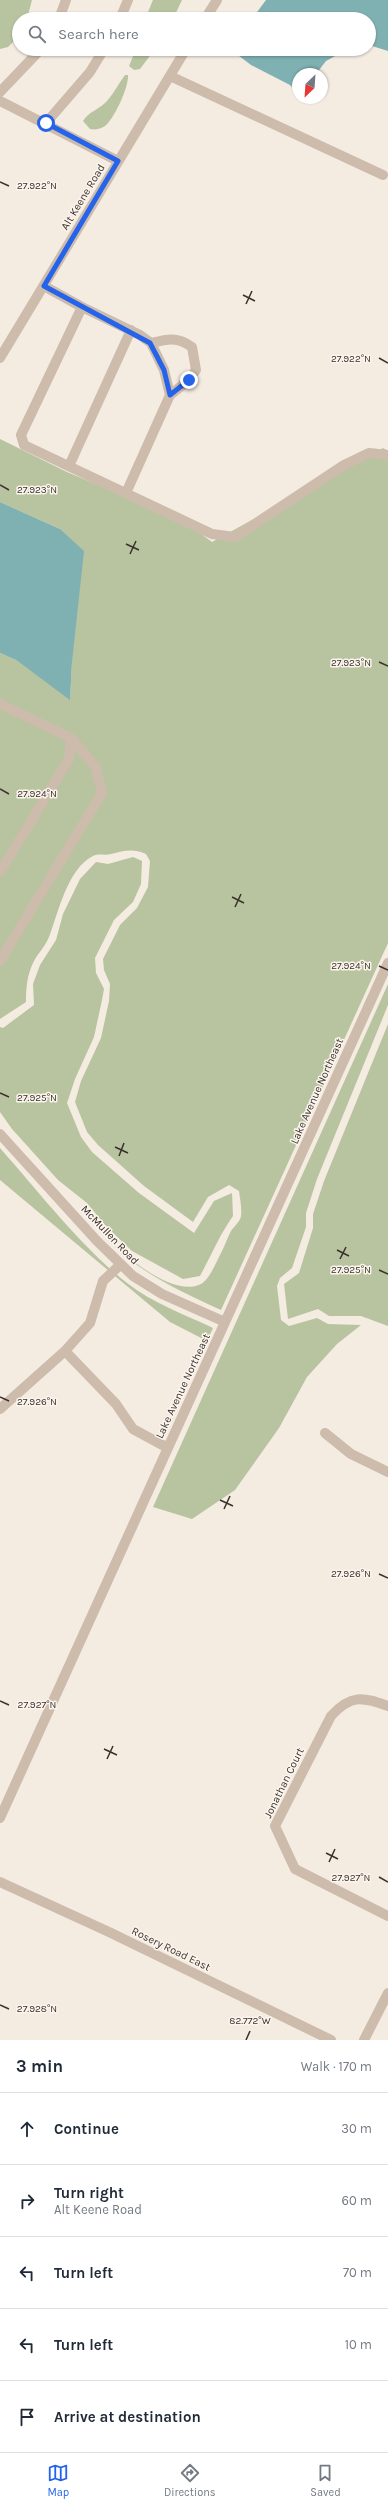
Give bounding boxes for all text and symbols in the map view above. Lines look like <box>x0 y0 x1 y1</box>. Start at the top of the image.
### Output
search box <box>12 12 376 56</box>
icon: search <box>26 23 48 45</box>
text: Search here <box>58 25 139 43</box>
north arrow <box>292 68 328 104</box>
route start <box>37 114 55 132</box>
street label: Alt Keene Road <box>58 162 108 232</box>
text: 27.922°N <box>17 180 57 192</box>
text: 27.922°N <box>331 353 371 365</box>
route end <box>180 371 198 389</box>
text: 27.923°N <box>17 484 57 496</box>
text: 27.923°N <box>331 657 371 669</box>
text: 27.924°N <box>17 788 57 800</box>
text: 27.924°N <box>331 960 371 972</box>
street label: Lake Avenue Northeast <box>288 1036 346 1146</box>
text: 27.925°N <box>17 1092 57 1104</box>
street label: McMullen Road <box>78 1203 142 1267</box>
text: 27.925°N <box>331 1264 371 1276</box>
street label: Lake Avenue Northeast <box>153 1331 213 1441</box>
text: 27.926°N <box>17 1396 57 1408</box>
text: 27.926°N <box>331 1568 371 1580</box>
text: 27.927°N <box>18 1699 56 1711</box>
street label: Jonathan Court <box>261 1746 307 1820</box>
text: 27.927°N <box>332 1872 370 1884</box>
street label: Rosery Road East <box>130 1924 212 1974</box>
text: 27.928°N <box>17 2003 57 2015</box>
text: 82.772°W <box>229 2015 271 2027</box>
text: 3 min <box>16 2056 63 2076</box>
text: Walk · 170 m <box>301 2059 372 2074</box>
icon: ahead <box>16 2118 38 2140</box>
text: Continue <box>54 2120 119 2138</box>
text: 30 m <box>341 2121 372 2136</box>
text: Turn right <box>54 2184 124 2202</box>
icon: right <box>16 2190 38 2212</box>
text: 60 m <box>342 2193 372 2208</box>
text: Alt Keene Road <box>54 2202 142 2217</box>
icon: left <box>16 2262 38 2284</box>
text: Turn left <box>54 2264 113 2282</box>
text: 70 m <box>343 2265 372 2280</box>
icon: left <box>16 2334 38 2356</box>
text: Turn left <box>54 2336 113 2354</box>
text: 10 m <box>345 2337 372 2352</box>
icon: arrive <box>16 2406 38 2428</box>
text: Arrive at destination <box>54 2408 201 2426</box>
tab: Map <box>47 2462 69 2499</box>
tab: Directions <box>164 2462 216 2499</box>
tab: Saved <box>310 2462 341 2499</box>

